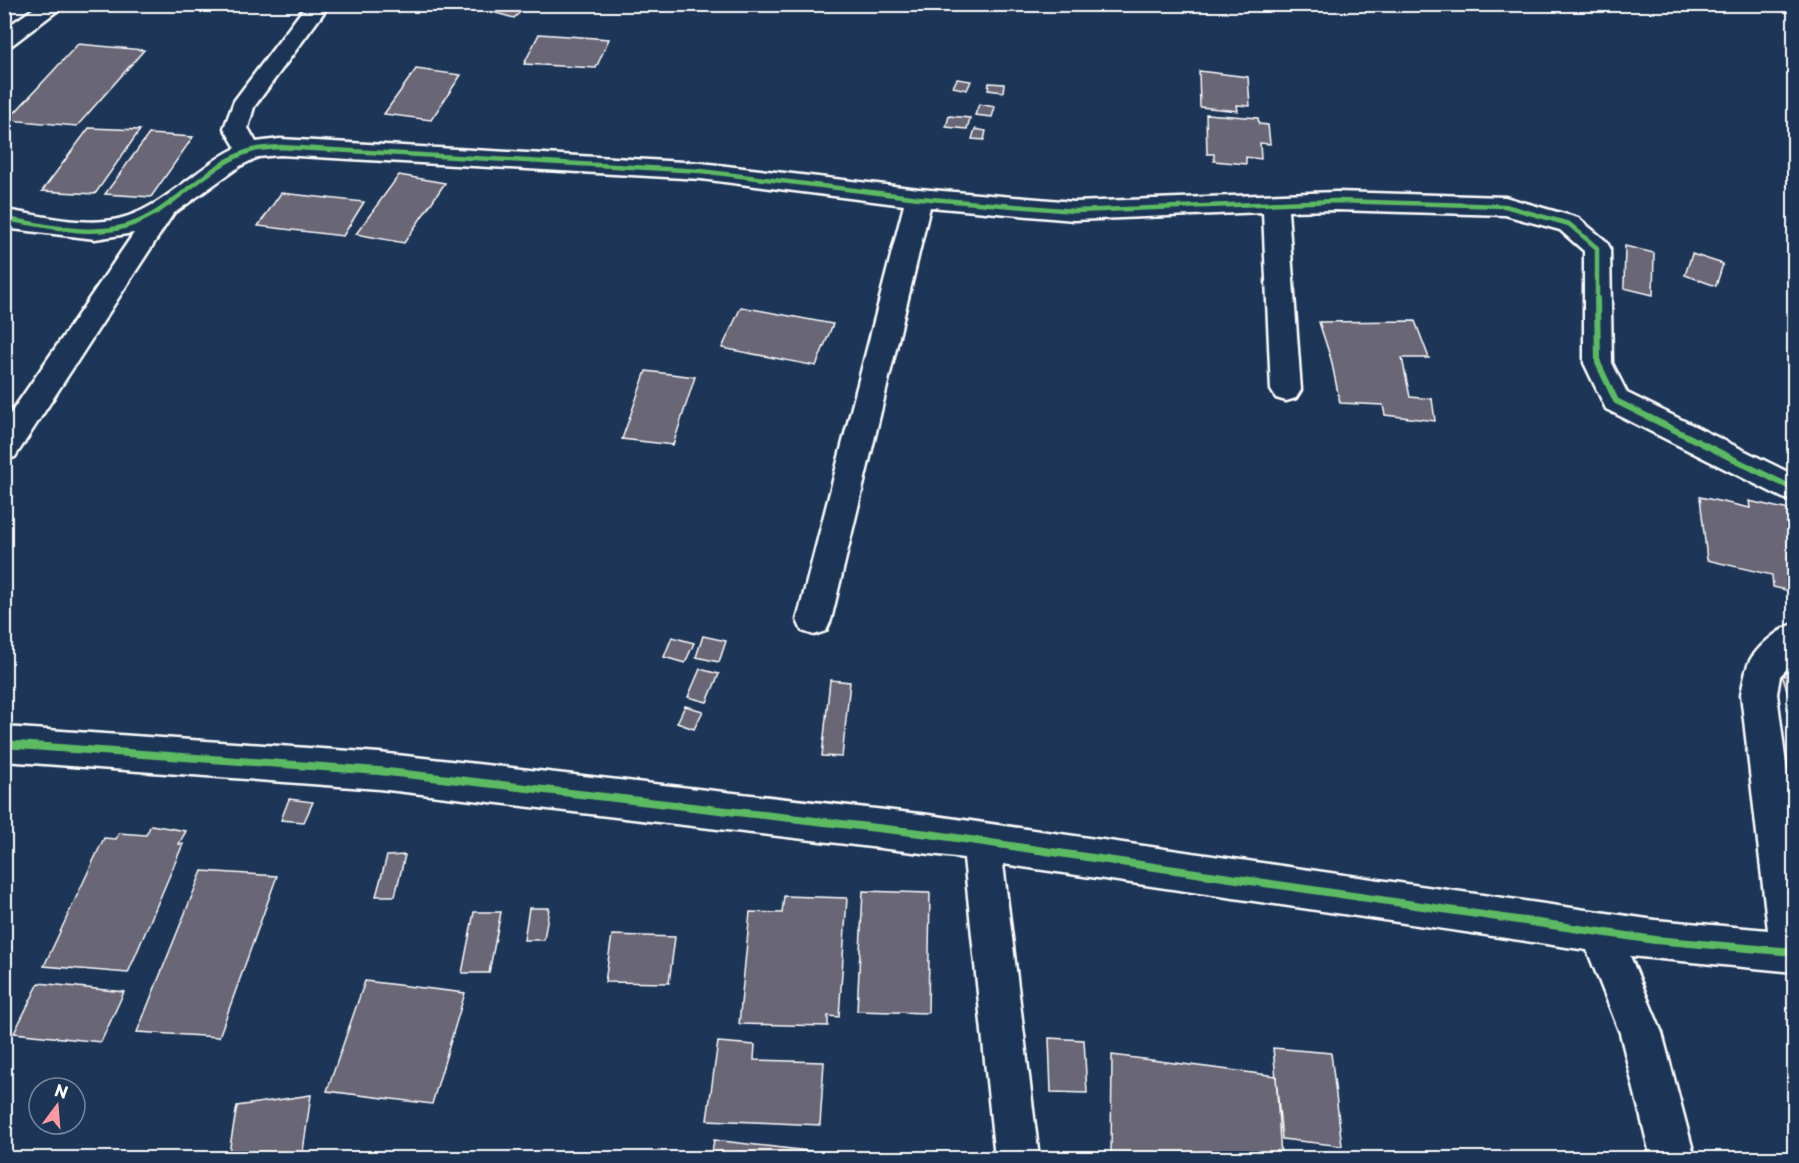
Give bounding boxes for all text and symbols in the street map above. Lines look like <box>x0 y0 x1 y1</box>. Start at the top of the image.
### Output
north arrow <box>27 1076 87 1136</box>
text: N <box>52 1077 71 1104</box>

